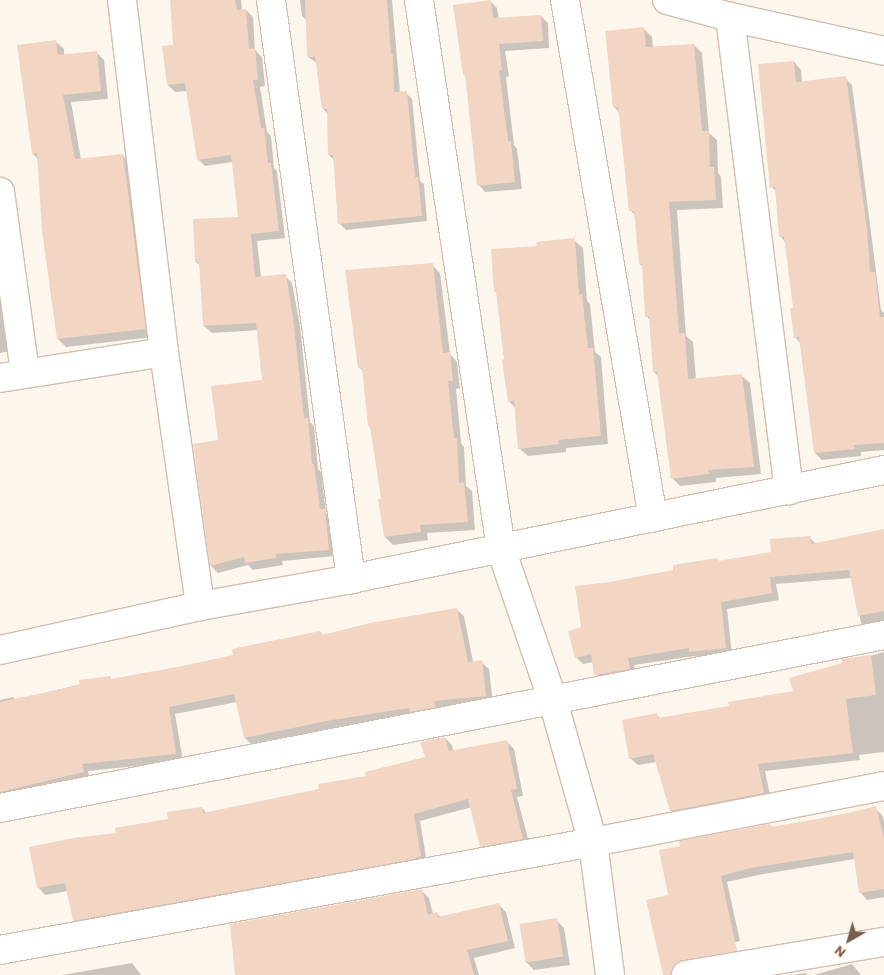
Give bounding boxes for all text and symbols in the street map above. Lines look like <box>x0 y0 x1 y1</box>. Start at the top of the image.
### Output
north arrow <box>824 915 874 965</box>
text: N <box>831 943 848 962</box>

